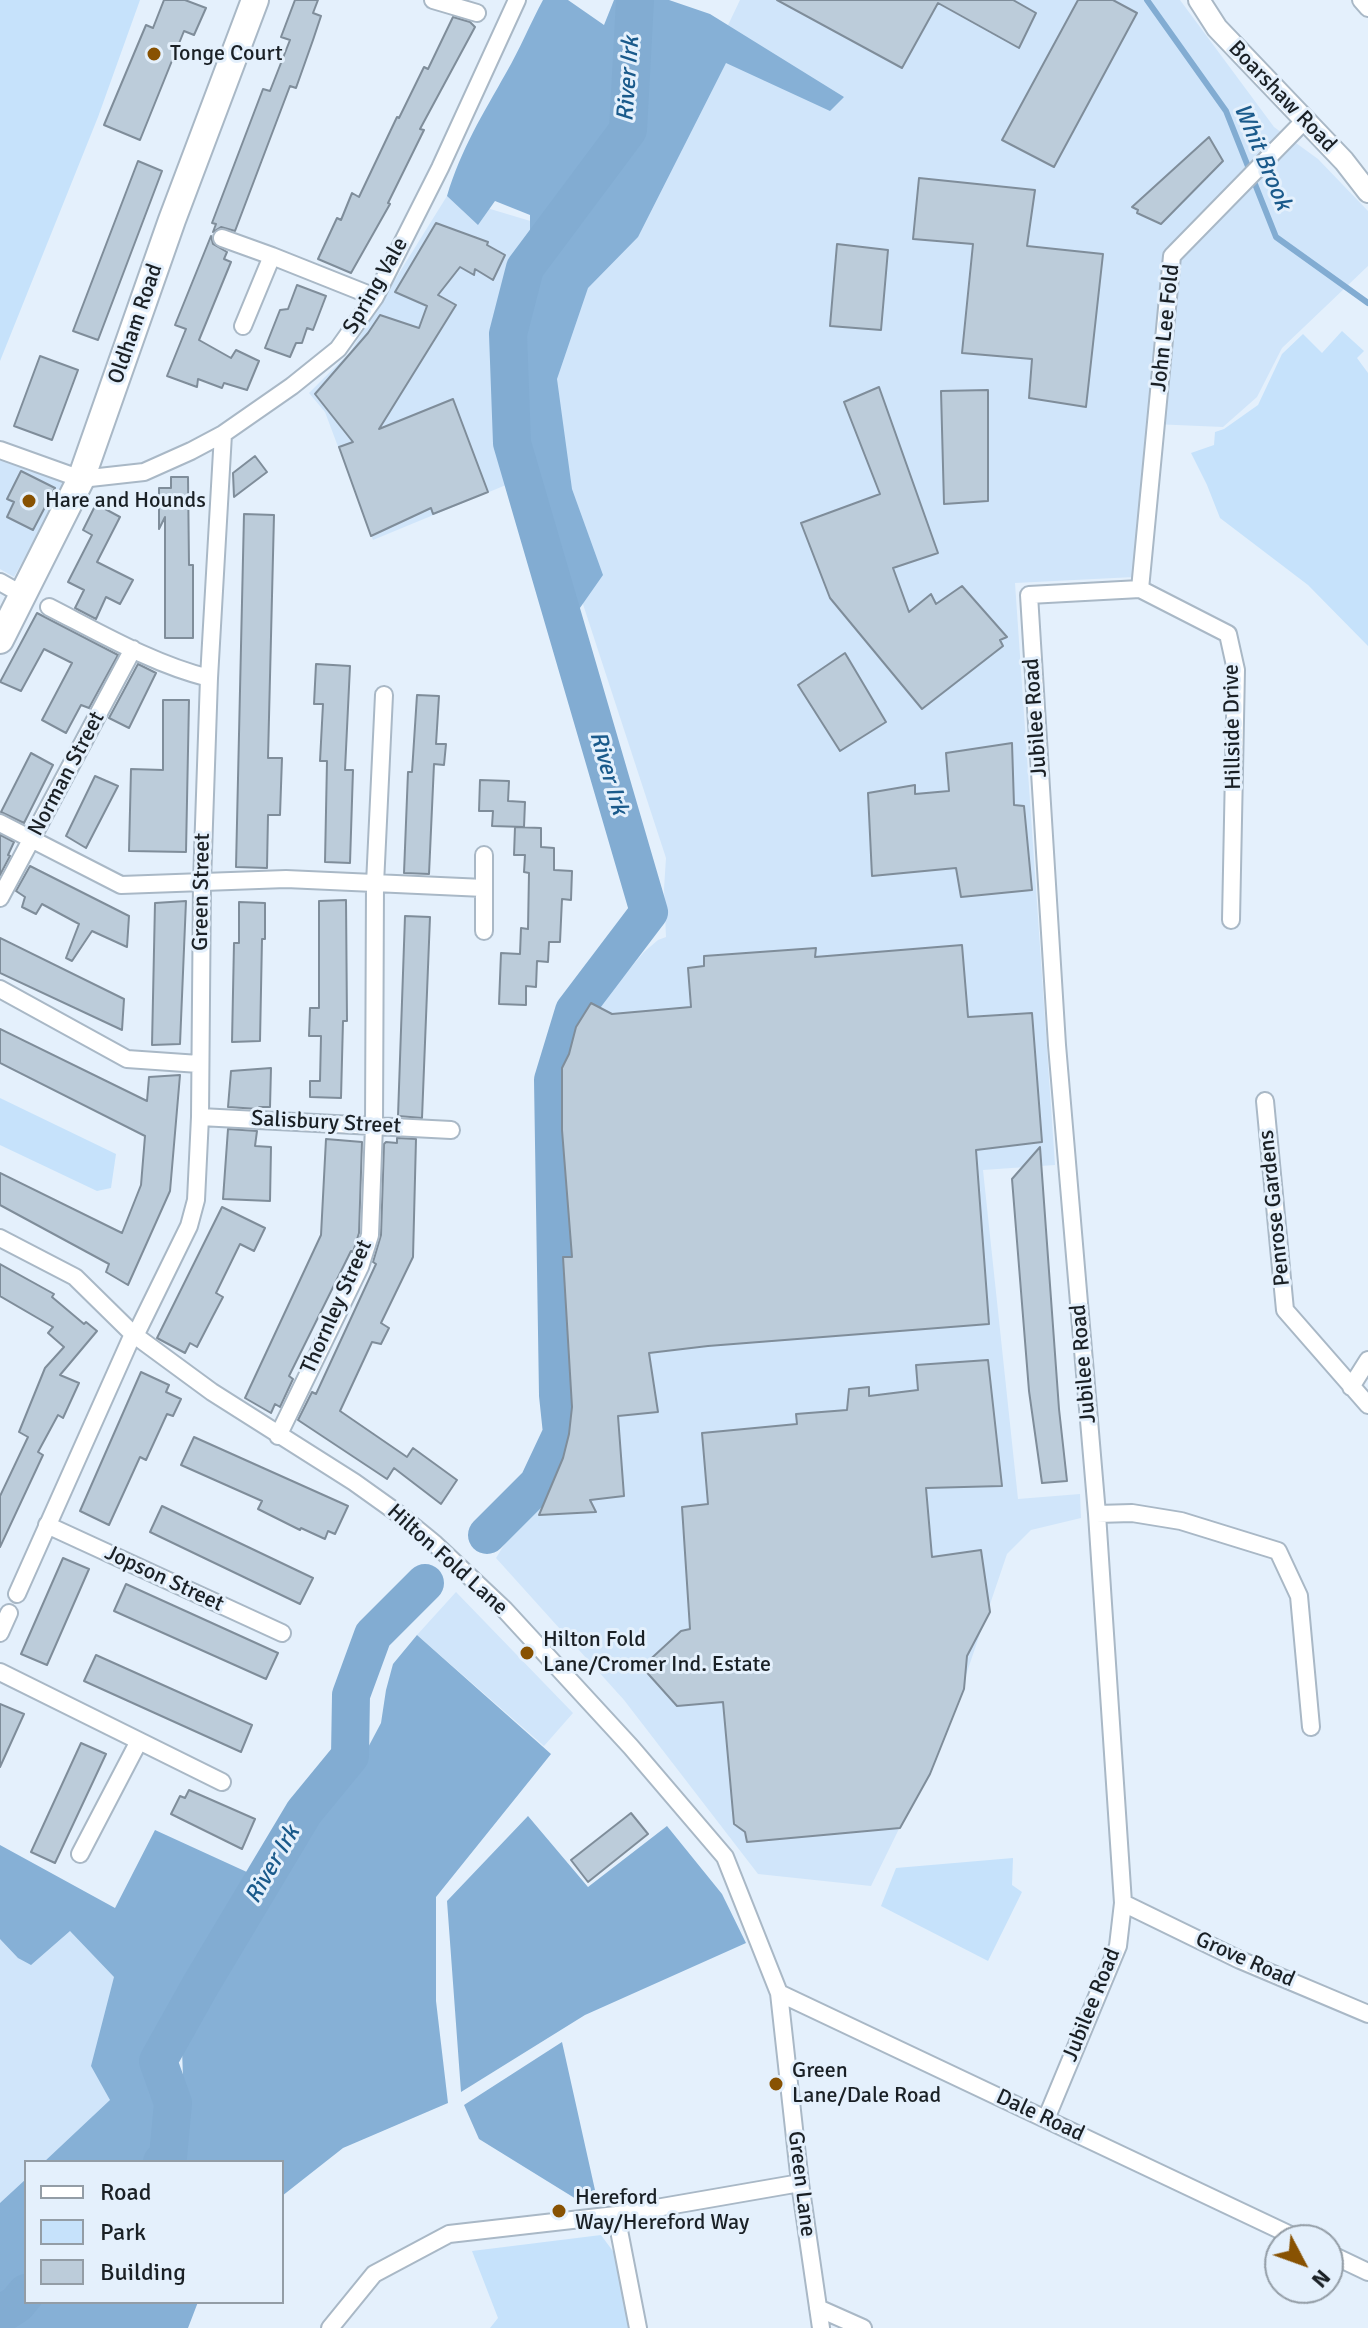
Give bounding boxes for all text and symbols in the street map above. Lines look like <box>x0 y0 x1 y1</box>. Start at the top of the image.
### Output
water label: River Irk <box>612 35 646 123</box>
street label: Boarshaw Road <box>1222 36 1342 158</box>
place label: Tonge Court <box>170 41 283 67</box>
marker: Tonge Court <box>145 45 163 63</box>
water label: Whit Brook <box>1227 99 1297 215</box>
street label: Spring Vale <box>338 233 414 339</box>
street label: Oldham Road <box>103 261 169 387</box>
street label: John Lee Fold <box>1146 263 1186 393</box>
place label: Hare and Hounds <box>45 488 206 514</box>
marker: Hare and Hounds <box>20 492 38 510</box>
street label: Jubilee Road <box>1019 657 1053 779</box>
street label: Hillside Drive <box>1219 664 1247 790</box>
street label: Norman Street <box>23 707 111 841</box>
water label: River Irk <box>582 728 634 818</box>
street label: Green Street <box>188 833 216 951</box>
street label: Salisbury Street <box>250 1106 402 1140</box>
street label: Penrose Gardens <box>1254 1129 1296 1287</box>
street label: Thornley Street <box>296 1236 378 1378</box>
street label: Jubilee Road <box>1066 1303 1102 1425</box>
street label: Hilton Fold Lane <box>381 1499 513 1621</box>
street label: Jopson Street <box>100 1540 228 1618</box>
place label: Hilton Fold Lane/Cromer Ind. Estate <box>543 1627 771 1678</box>
marker: Hilton Fold Lane/Cromer Ind. Estate <box>518 1644 536 1662</box>
water label: River Irk <box>239 1821 307 1909</box>
street label: Grove Road <box>1191 1926 1299 1994</box>
street label: Jubilee Road <box>1057 1945 1127 2065</box>
place label: Green Lane/Dale Road <box>792 2058 941 2110</box>
marker: Green Lane/Dale Road <box>767 2075 785 2093</box>
street label: Dale Road <box>992 2084 1088 2148</box>
street label: Green Lane <box>781 2130 821 2238</box>
legend <box>24 2160 284 2304</box>
text: Road <box>100 2177 151 2207</box>
place label: Hereford Way/Hereford Way <box>575 2185 749 2236</box>
marker: Hereford Way/Hereford Way <box>550 2202 568 2220</box>
text: Park <box>100 2217 146 2247</box>
north arrow <box>1264 2224 1344 2304</box>
text: Building <box>100 2257 186 2287</box>
text: N <box>1306 2264 1336 2293</box>

